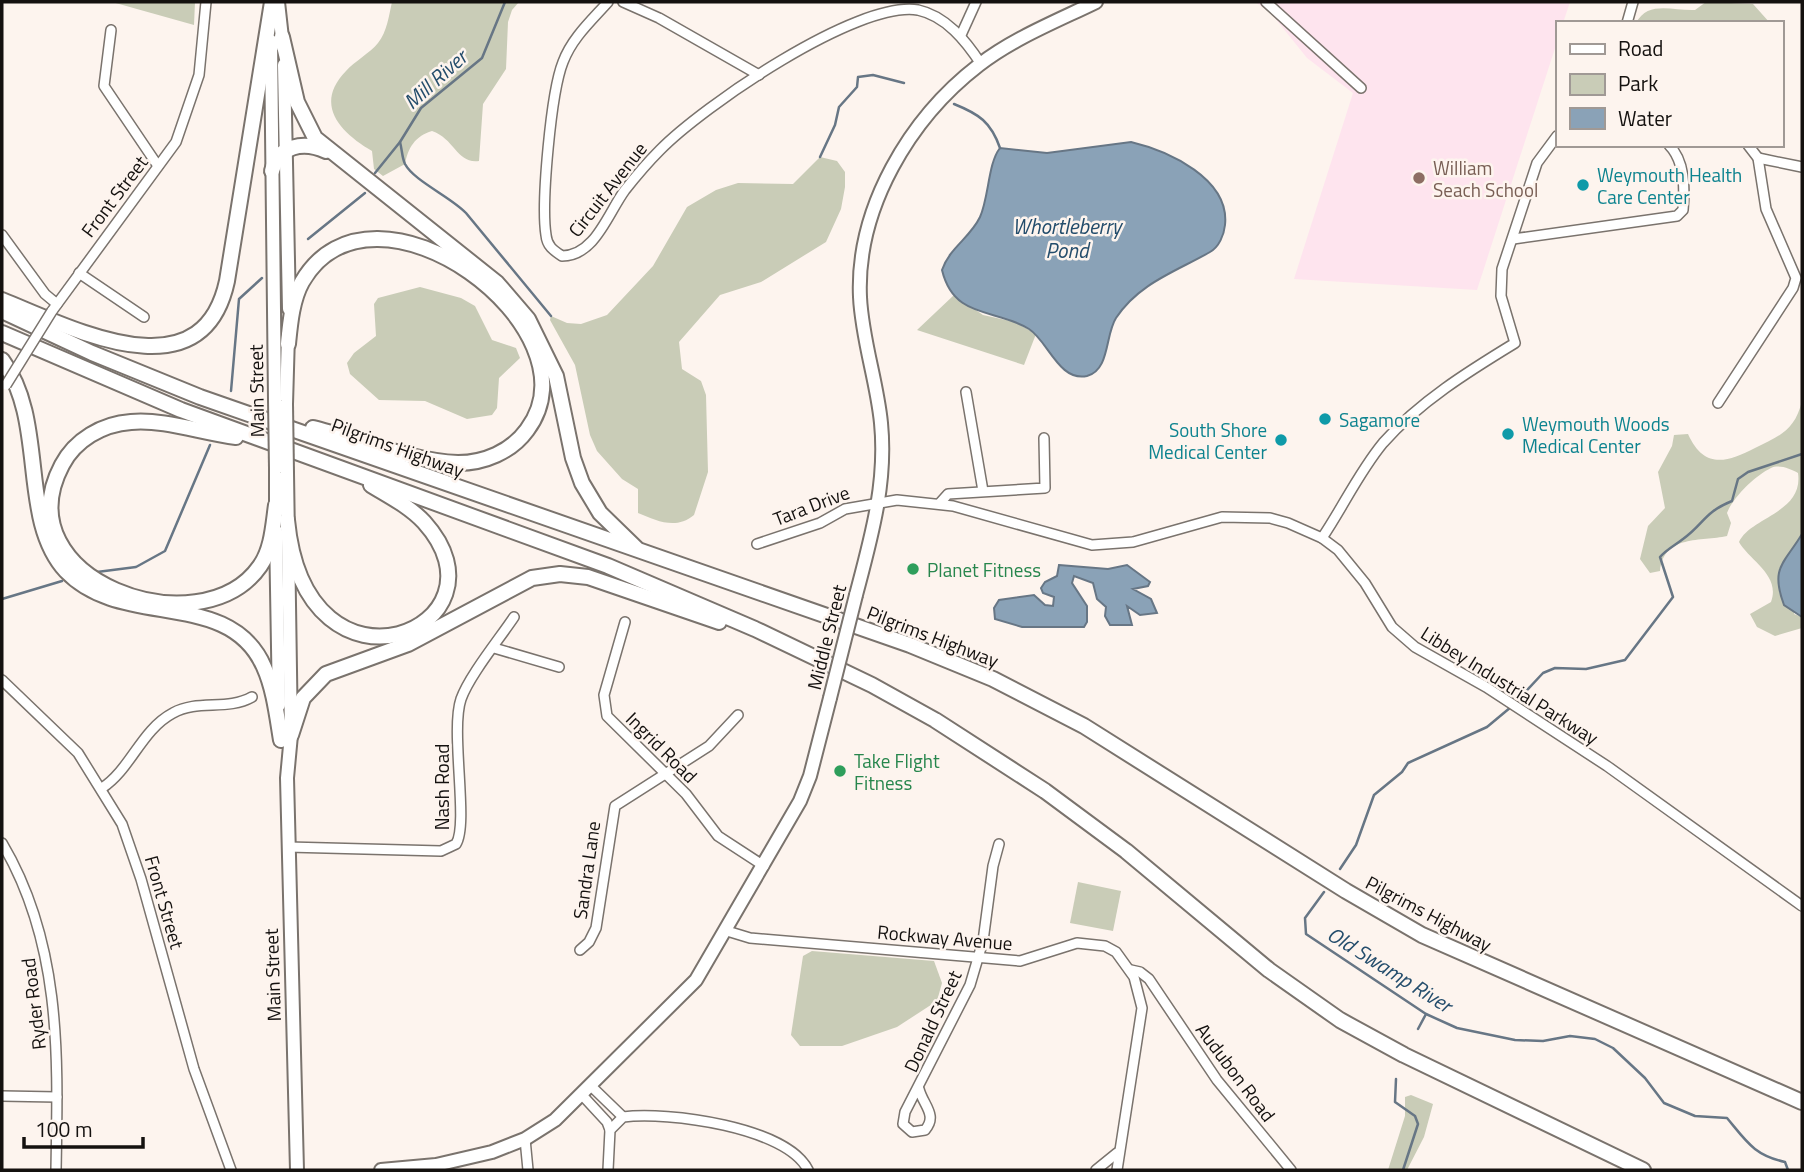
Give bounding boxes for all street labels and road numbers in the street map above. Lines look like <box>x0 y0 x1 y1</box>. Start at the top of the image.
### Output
street label: Circuit Avenue <box>561 135 653 243</box>
street label: Front Street <box>74 149 155 243</box>
street label: Main Street <box>241 344 271 438</box>
street label: Pilgrims Highway <box>328 410 468 484</box>
street label: Tara Drive <box>769 477 853 533</box>
street label: Middle Street <box>799 581 853 693</box>
street label: Pilgrims Highway <box>863 598 1003 674</box>
street label: Libbey Industrial Parkway <box>1416 618 1604 752</box>
street label: Ingrid Road <box>620 705 704 789</box>
street label: Nash Road <box>427 744 456 830</box>
street label: Sandra Lane <box>565 819 607 921</box>
street label: Front Street <box>138 852 192 952</box>
street label: Pilgrims Highway <box>1361 868 1497 958</box>
street label: Rockway Avenue <box>876 917 1014 957</box>
street label: Main Street <box>256 928 288 1022</box>
street label: Ryder Road <box>13 956 53 1052</box>
street label: Donald Street <box>896 965 968 1077</box>
street label: Audubon Road <box>1189 1017 1283 1127</box>

